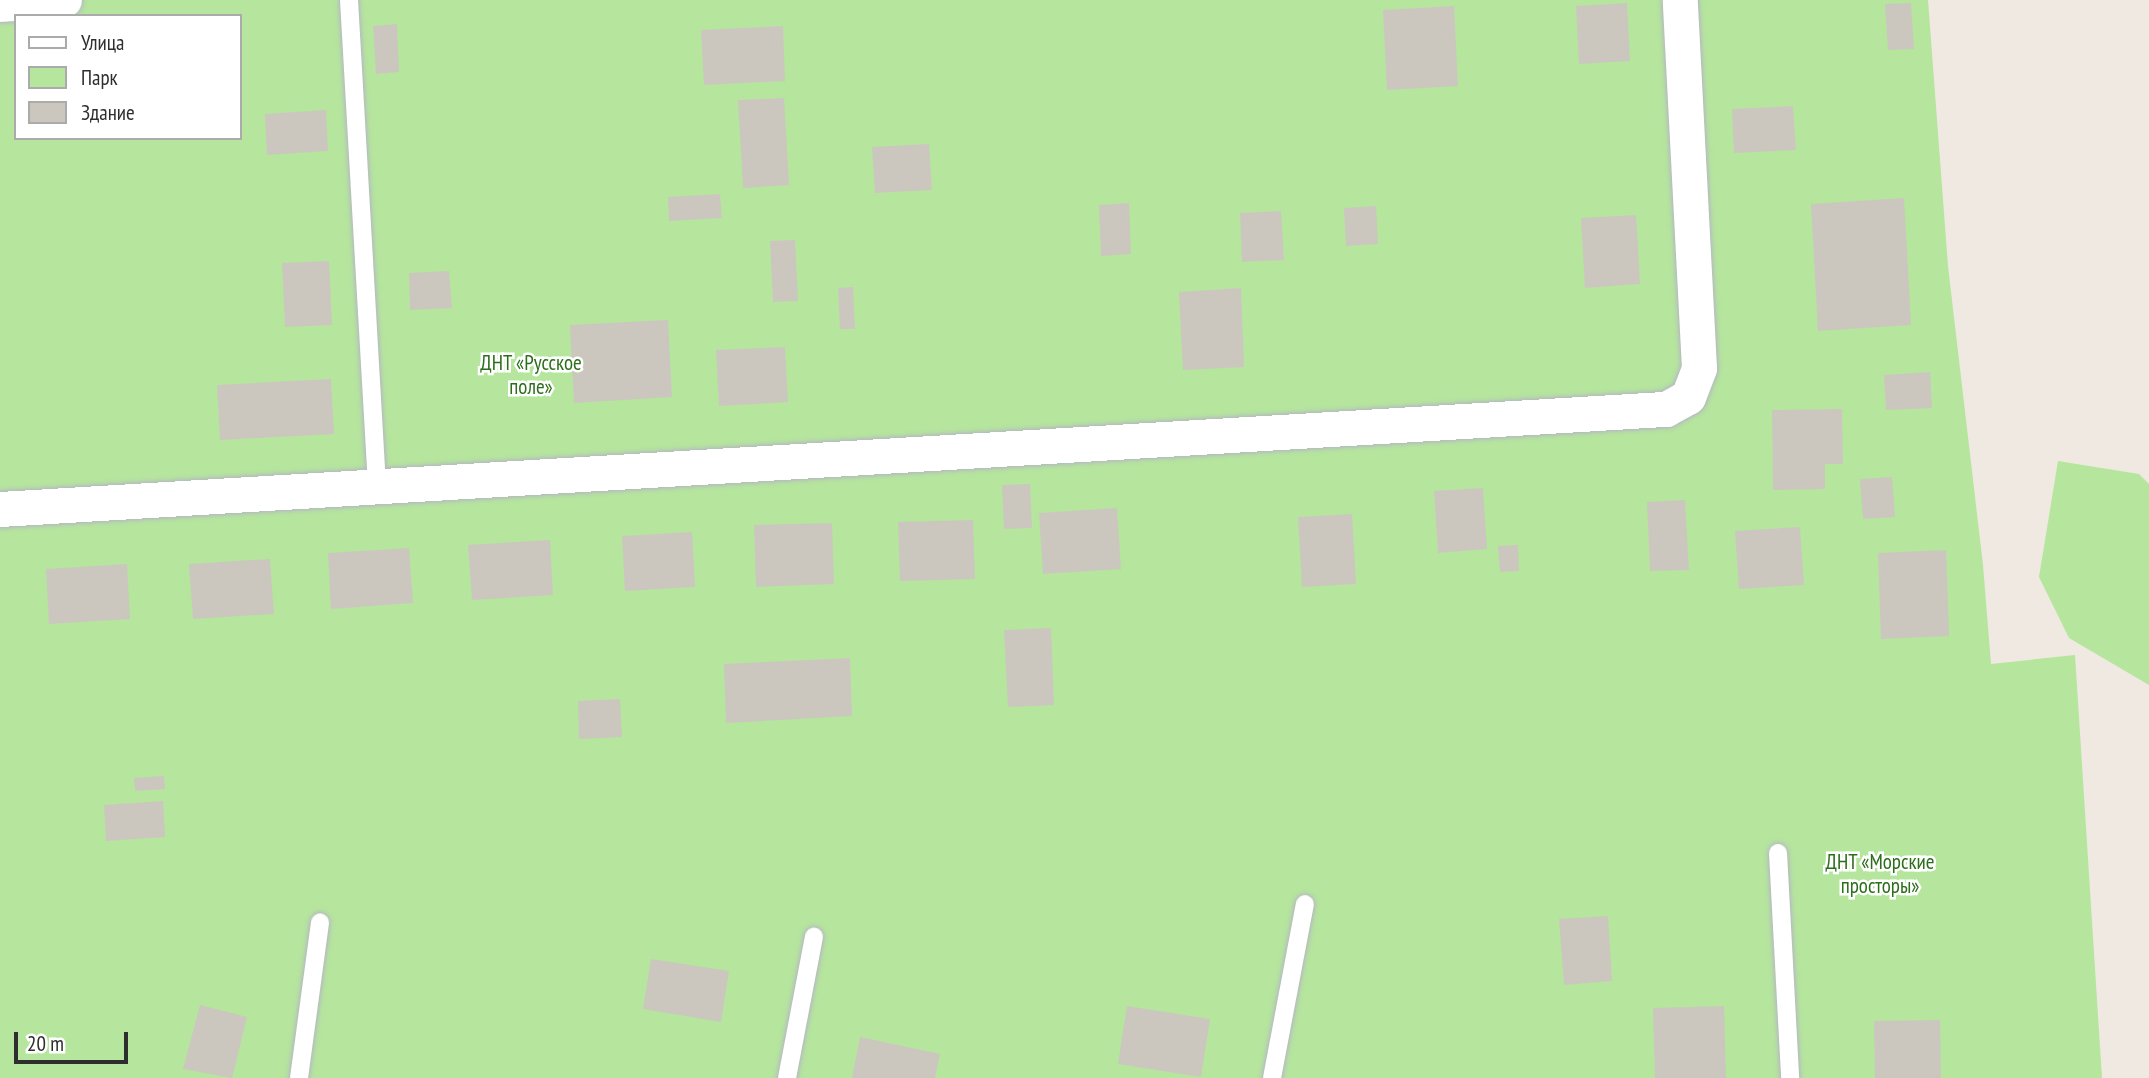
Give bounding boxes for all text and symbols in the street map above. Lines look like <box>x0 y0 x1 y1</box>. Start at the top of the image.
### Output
legend <box>14 14 242 140</box>
text: Улица <box>81 29 124 56</box>
text: Парк <box>81 64 118 91</box>
text: Здание <box>81 99 135 126</box>
park label: ДНТ «Русское поле» <box>480 350 582 400</box>
park label: ДНТ «Морские просторы» <box>1825 849 1935 899</box>
scale bar <box>18 1018 131 1062</box>
text: 20 m <box>27 1030 64 1057</box>

